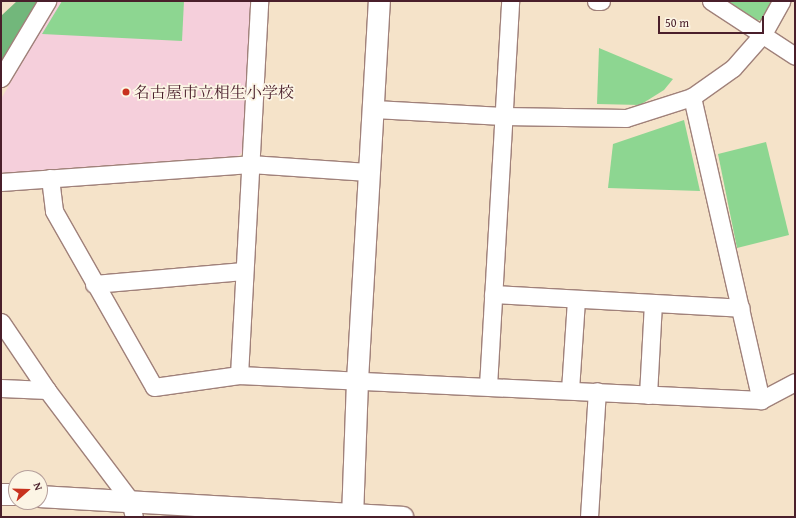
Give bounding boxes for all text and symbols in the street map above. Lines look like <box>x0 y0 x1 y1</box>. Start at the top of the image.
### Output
scale bar <box>660 8 766 34</box>
text: 50 m <box>665 14 689 31</box>
place label: 名古屋市立相生小学校 <box>134 82 294 102</box>
marker: 名古屋市立相生小学校 <box>121 87 131 97</box>
north arrow <box>8 470 48 510</box>
text: N <box>30 480 47 492</box>

